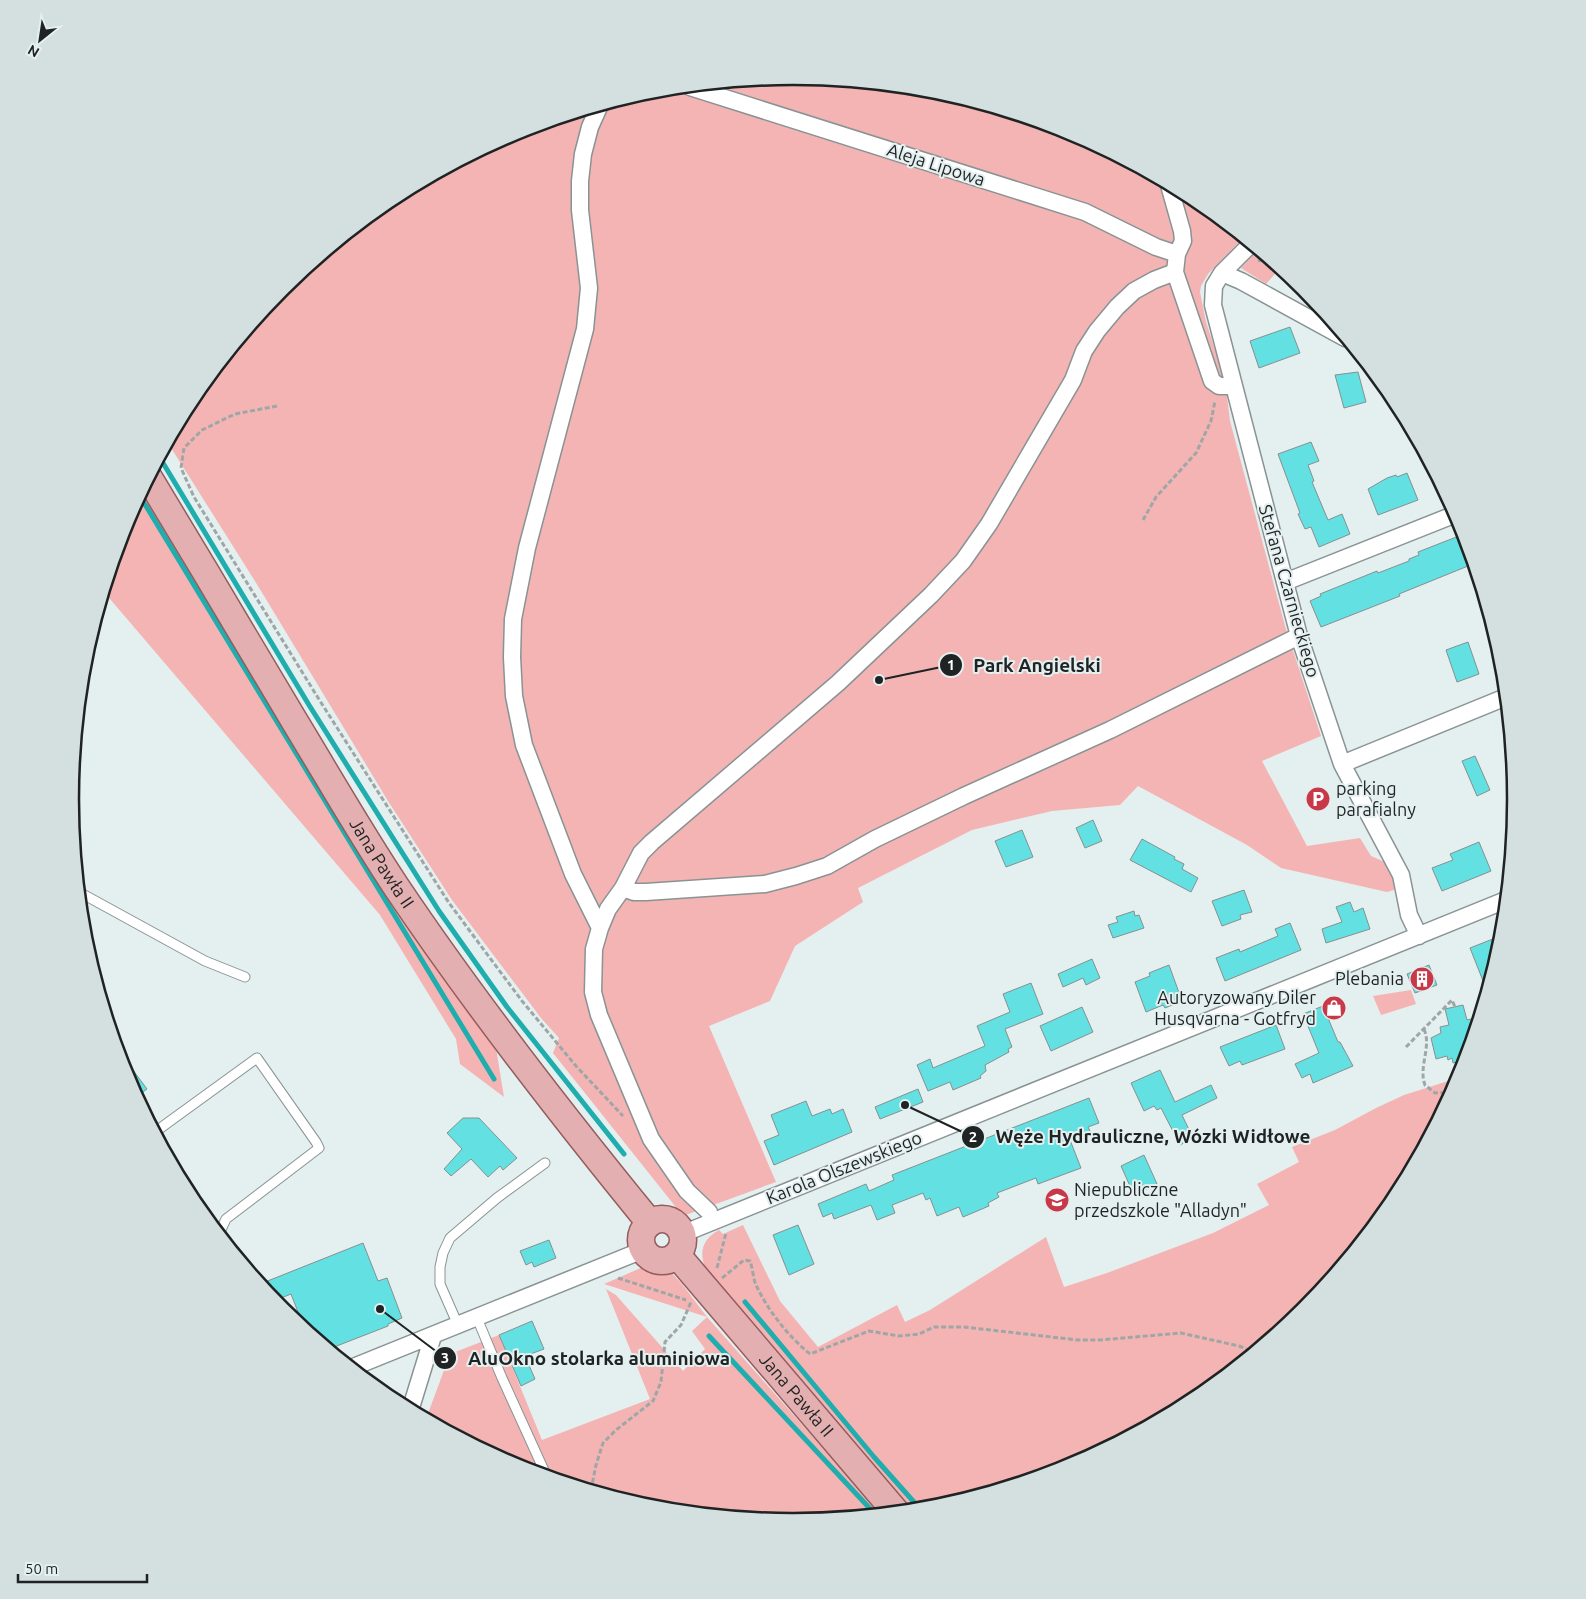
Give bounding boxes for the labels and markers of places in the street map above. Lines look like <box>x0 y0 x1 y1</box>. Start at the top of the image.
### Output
callout: Park Angielski <box>938 648 1111 682</box>
place label: parking parafialny <box>1336 778 1416 819</box>
parking icon: parking parafialny <box>1305 786 1331 812</box>
building icon: Plebania <box>1409 966 1435 992</box>
place label: Plebania <box>1335 968 1404 988</box>
place label: Autoryzowany Diler Husqvarna - Gotfryd <box>1154 987 1316 1028</box>
shop icon: Autoryzowany Diler Husqvarna - Gotfryd <box>1321 995 1347 1021</box>
callout: Węże Hydrauliczne, Wózki Widłowe <box>960 1120 1320 1154</box>
place label: Niepubliczne przedszkole "Alladyn" <box>1074 1179 1247 1220</box>
school or university icon: Niepubliczne przedszkole "Alladyn" <box>1044 1187 1070 1213</box>
callout: AluOkno stolarka aluminiowa <box>432 1341 740 1375</box>

